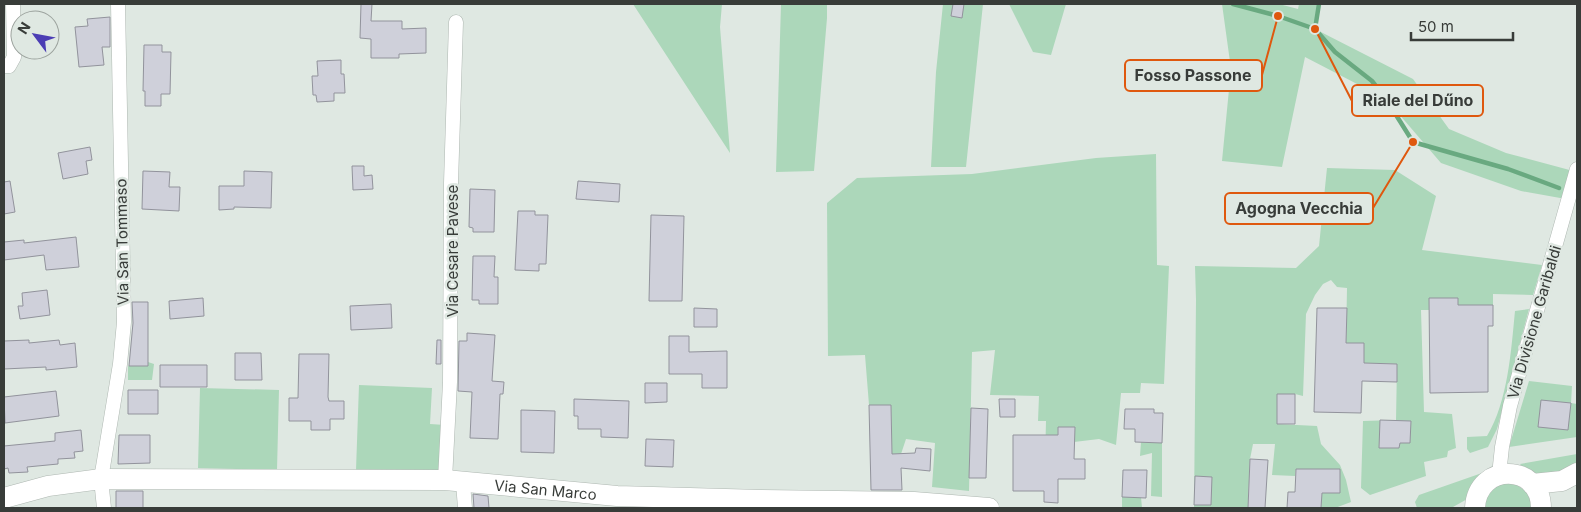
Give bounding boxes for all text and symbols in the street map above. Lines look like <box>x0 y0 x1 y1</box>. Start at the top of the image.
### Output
north arrow <box>10 10 60 60</box>
scale bar <box>1411 10 1514 42</box>
text: 50 m <box>1418 17 1454 36</box>
text: N <box>14 19 34 37</box>
callout: Fosso Passone <box>1125 60 1262 91</box>
text: Fosso Passone <box>1135 65 1251 85</box>
callout: Riale del Dűno <box>1352 85 1483 116</box>
text: Riale del Dűno <box>1363 90 1474 110</box>
street label: Via San Tommaso <box>111 178 133 306</box>
street label: Via Cesare Pavese <box>443 185 462 317</box>
callout: Agogna Vecchia <box>1225 193 1373 224</box>
text: Agogna Vecchia <box>1235 198 1363 218</box>
street label: Via Divisione Garibaldi <box>1503 243 1565 401</box>
street label: Via San Marco <box>493 475 598 504</box>

